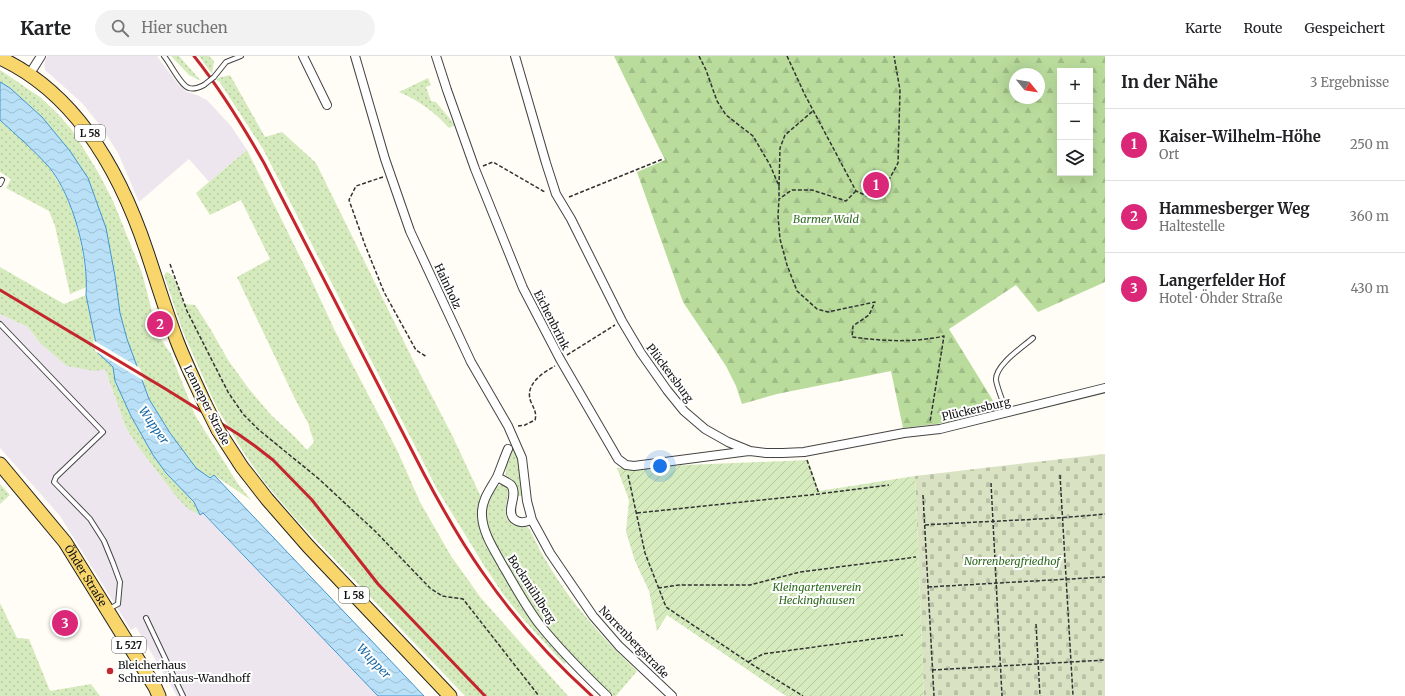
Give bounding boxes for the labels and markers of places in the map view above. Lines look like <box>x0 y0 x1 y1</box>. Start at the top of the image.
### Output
pin: 1 <box>863 170 889 200</box>
pin: 2 <box>147 309 173 339</box>
pin: 3 <box>52 608 78 638</box>
place label: Bleicherhaus Schnutenhaus-Wandhoff <box>118 658 251 685</box>
marker: Bleicherhaus Schnutenhaus-Wandhoff <box>105 666 115 676</box>

